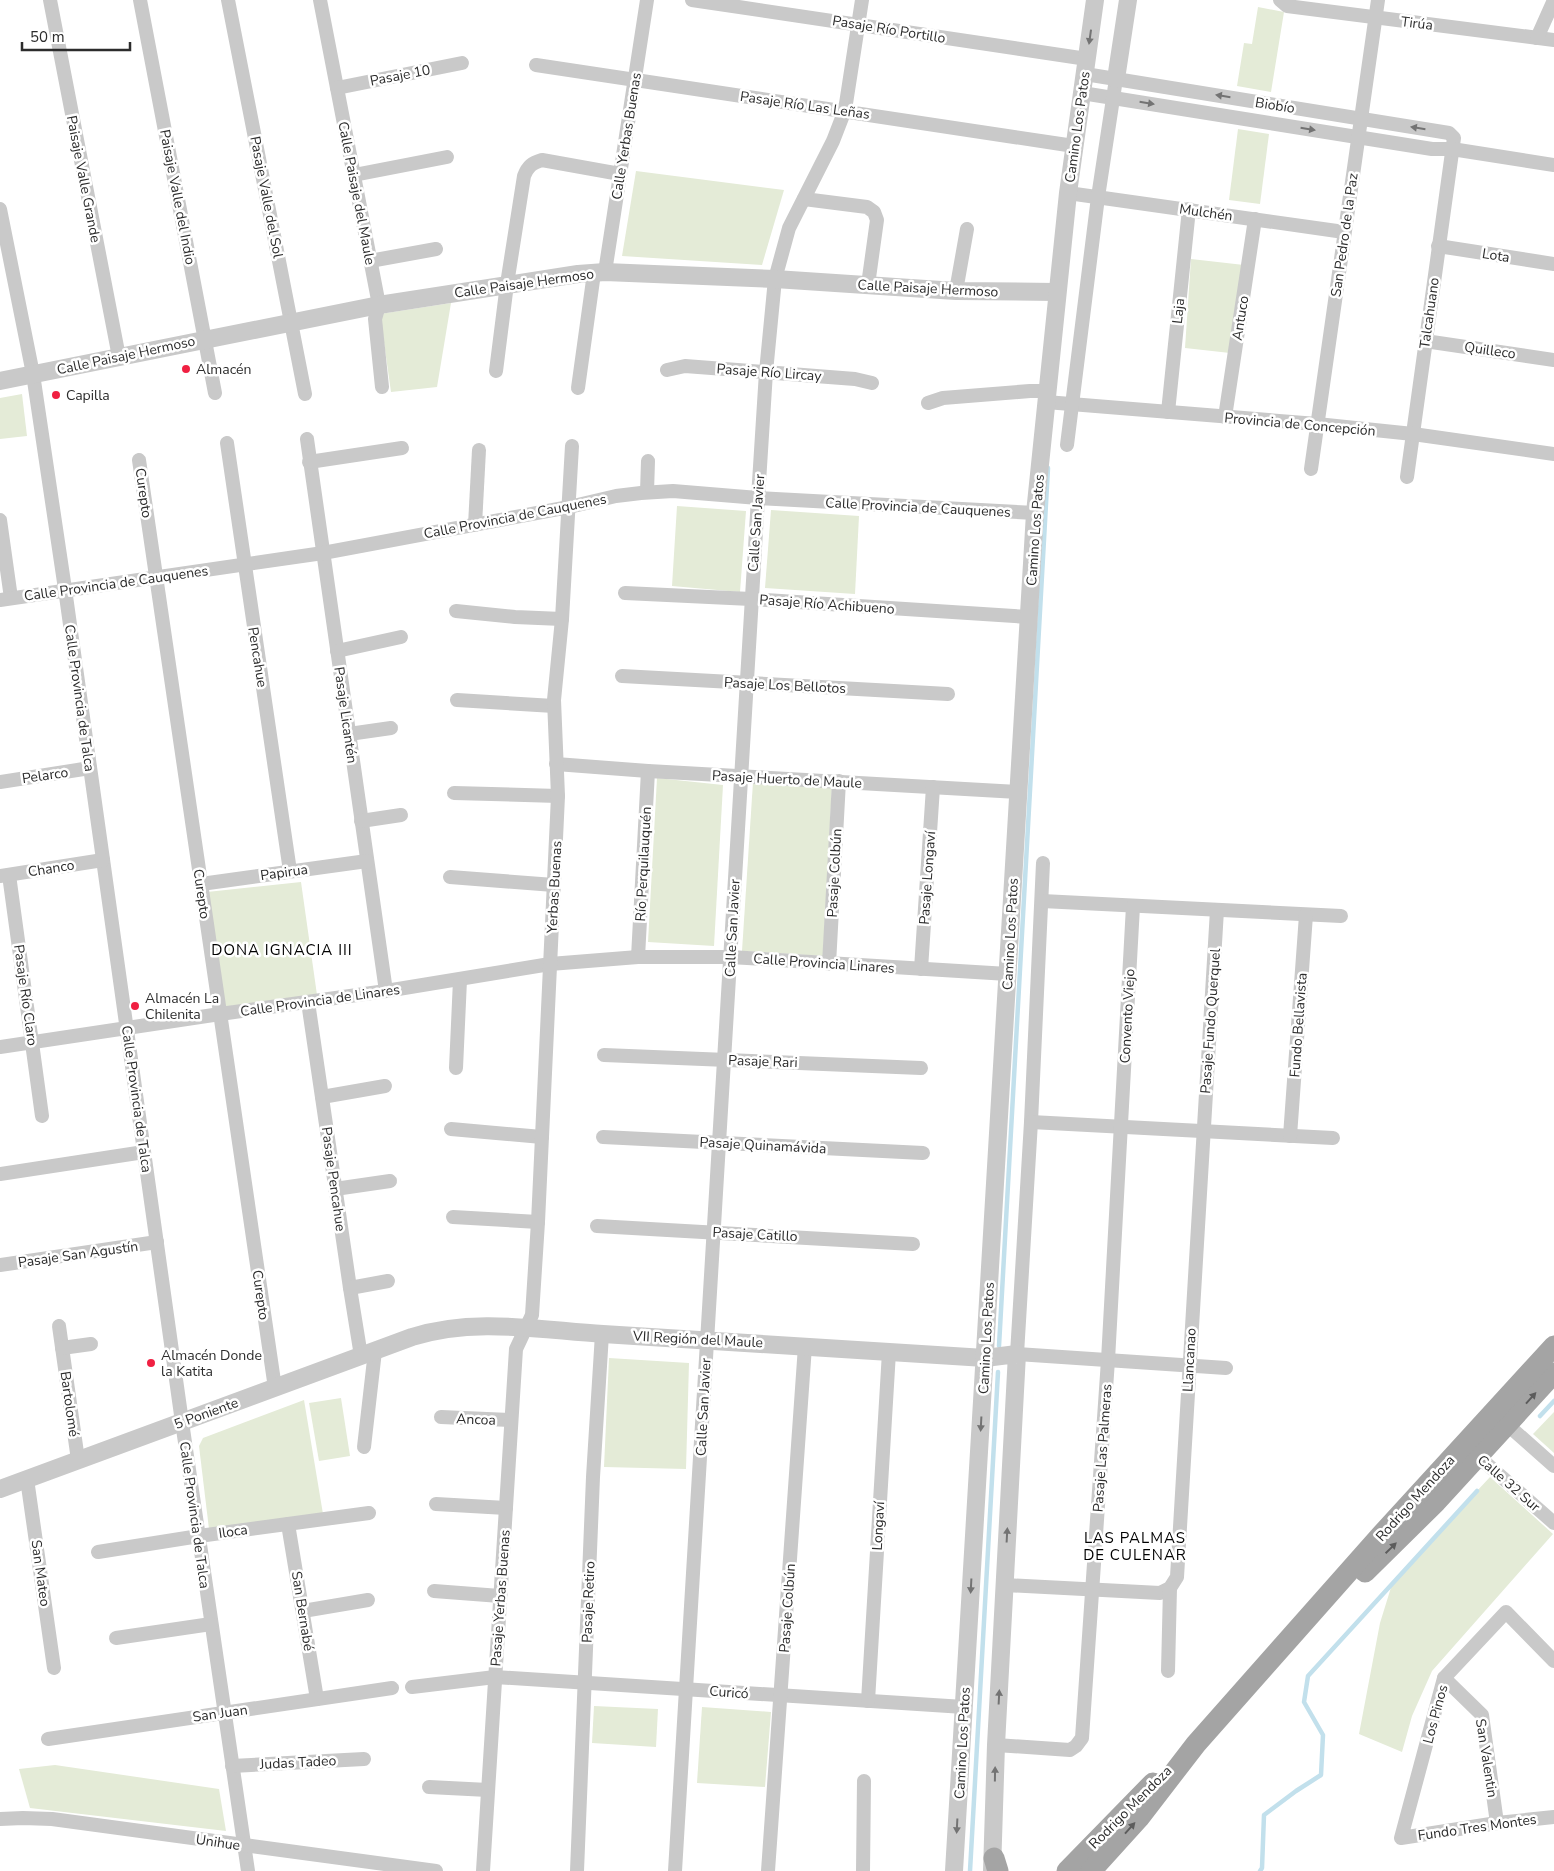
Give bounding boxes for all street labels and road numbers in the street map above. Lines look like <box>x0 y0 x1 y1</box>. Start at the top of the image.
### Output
street label: Pasaje Río Portillo <box>831 11 947 48</box>
street label: Tirúa <box>1400 12 1434 35</box>
street label: Pasaje 10 <box>368 60 432 91</box>
street label: Camino Los Patos <box>1060 70 1095 184</box>
street label: Calle Yerbas Buenas <box>607 71 646 201</box>
street label: Pasaje Río Las Leñas <box>739 87 871 124</box>
street label: Biobío <box>1254 93 1296 118</box>
street label: Paisaje Valle Grande <box>62 114 105 244</box>
street label: Calle Paisaje del Maule <box>333 120 380 266</box>
street label: Paisaje Valle del Indio <box>155 128 200 267</box>
street label: Pasaje Valle del Sol <box>245 134 288 261</box>
street label: San Pedro de la Paz <box>1326 171 1363 298</box>
street label: Mulchén <box>1178 199 1234 226</box>
street label: Lota <box>1481 244 1511 267</box>
street label: Calle Paisaje Hermoso <box>453 264 595 303</box>
street label: Calle Paisaje Hermoso <box>857 275 999 302</box>
street label: Talcahuano <box>1415 276 1444 350</box>
street label: Antuco <box>1228 294 1253 342</box>
street label: Laja <box>1168 297 1189 325</box>
street label: Calle Paisaje Hermoso <box>55 331 197 379</box>
street label: Quilleco <box>1463 337 1517 364</box>
street label: Pasaje Río Lircay <box>716 359 823 386</box>
street label: Provincia de Concepción <box>1224 408 1376 441</box>
street label: Curepto <box>131 467 156 519</box>
street label: Calle San Javier <box>744 473 769 573</box>
street label: Camino Los Patos <box>1022 473 1049 587</box>
street label: Calle Provincia de Cauquenes <box>422 489 608 544</box>
street label: Calle Provincia de Cauquenes <box>825 493 1011 522</box>
street label: Calle Provincia de Cauquenes <box>23 561 210 606</box>
street label: Pasaje Río Achibueno <box>759 590 895 619</box>
street label: Calle Provincia de Talca <box>60 623 99 773</box>
street label: Pencahue <box>243 625 272 689</box>
street label: Pasaje Licantén <box>329 666 362 765</box>
street label: Pasaje Los Bellotos <box>723 673 847 698</box>
street label: Pelarco <box>21 763 70 788</box>
street label: Pasaje Huerto de Maule <box>712 766 862 793</box>
street label: Río Perquilauquén <box>631 806 656 922</box>
street label: Pasaje Colbún <box>823 828 846 918</box>
street label: Pasaje Longaví <box>915 830 940 925</box>
street label: Yerbas Buenas <box>543 840 566 935</box>
street label: Chanco <box>26 855 76 882</box>
street label: Papirua <box>259 860 309 885</box>
street label: Curepto <box>189 868 214 920</box>
street label: Camino Los Patos <box>998 877 1023 991</box>
street label: Calle San Javier <box>720 878 745 978</box>
street label: Pasaje Río Claro <box>9 943 42 1047</box>
street label: Pasaje Fundo Querquel <box>1196 947 1225 1094</box>
street label: Calle Provincia Linares <box>753 949 896 978</box>
street label: Convento Viejo <box>1116 968 1139 1064</box>
street label: Fundo Bellavista <box>1285 972 1312 1078</box>
street label: Calle Provincia de Linares <box>239 980 401 1021</box>
street label: Calle Provincia de Talca <box>117 1024 156 1174</box>
street label: Pasaje Rari <box>728 1051 798 1072</box>
street label: Pasaje Pencahue <box>317 1126 350 1233</box>
street label: Pasaje Quinamávida <box>699 1133 827 1158</box>
street label: Pasaje Catillo <box>712 1223 798 1246</box>
street label: Pasaje San Agustín <box>17 1237 139 1272</box>
street label: Curepto <box>248 1269 273 1321</box>
street label: Camino Los Patos <box>974 1281 999 1395</box>
street label: VII Región del Maule <box>632 1327 763 1352</box>
street label: Llancanao <box>1178 1327 1201 1393</box>
street label: Calle San Javier <box>691 1357 716 1457</box>
street label: Bartolomé <box>55 1370 84 1438</box>
street label: Pasaje Las Palmeras <box>1089 1383 1116 1513</box>
street label: 5 Poniente <box>171 1393 241 1434</box>
street label: Ancoa <box>456 1409 496 1430</box>
street label: Calle Provincia de Talca <box>175 1440 214 1590</box>
street label: Rodrigo Mendoza <box>1371 1451 1459 1546</box>
street label: Calle 32 Sur <box>1473 1451 1544 1516</box>
street label: Longaví <box>868 1500 889 1551</box>
street label: Iloca <box>217 1520 249 1543</box>
street label: Pasaje Yerbas Buenas <box>486 1529 515 1667</box>
street label: San Mateo <box>26 1539 55 1608</box>
street label: Pasaje Retiro <box>578 1561 599 1643</box>
street label: Pasaje Colbún <box>775 1563 800 1653</box>
street label: San Bernabé <box>287 1570 318 1652</box>
street label: Curicó <box>709 1682 750 1703</box>
street label: Los Pinos <box>1419 1682 1453 1746</box>
street label: Camino Los Patos <box>950 1686 975 1800</box>
street label: San Juan <box>191 1700 249 1727</box>
street label: San Valentin <box>1471 1717 1502 1799</box>
street label: Judas Tadeo <box>258 1751 337 1774</box>
street label: Rodrigo Mendoza <box>1085 1762 1176 1853</box>
street label: Fundo Tres Montes <box>1417 1810 1538 1845</box>
street label: Unihue <box>194 1830 241 1855</box>

